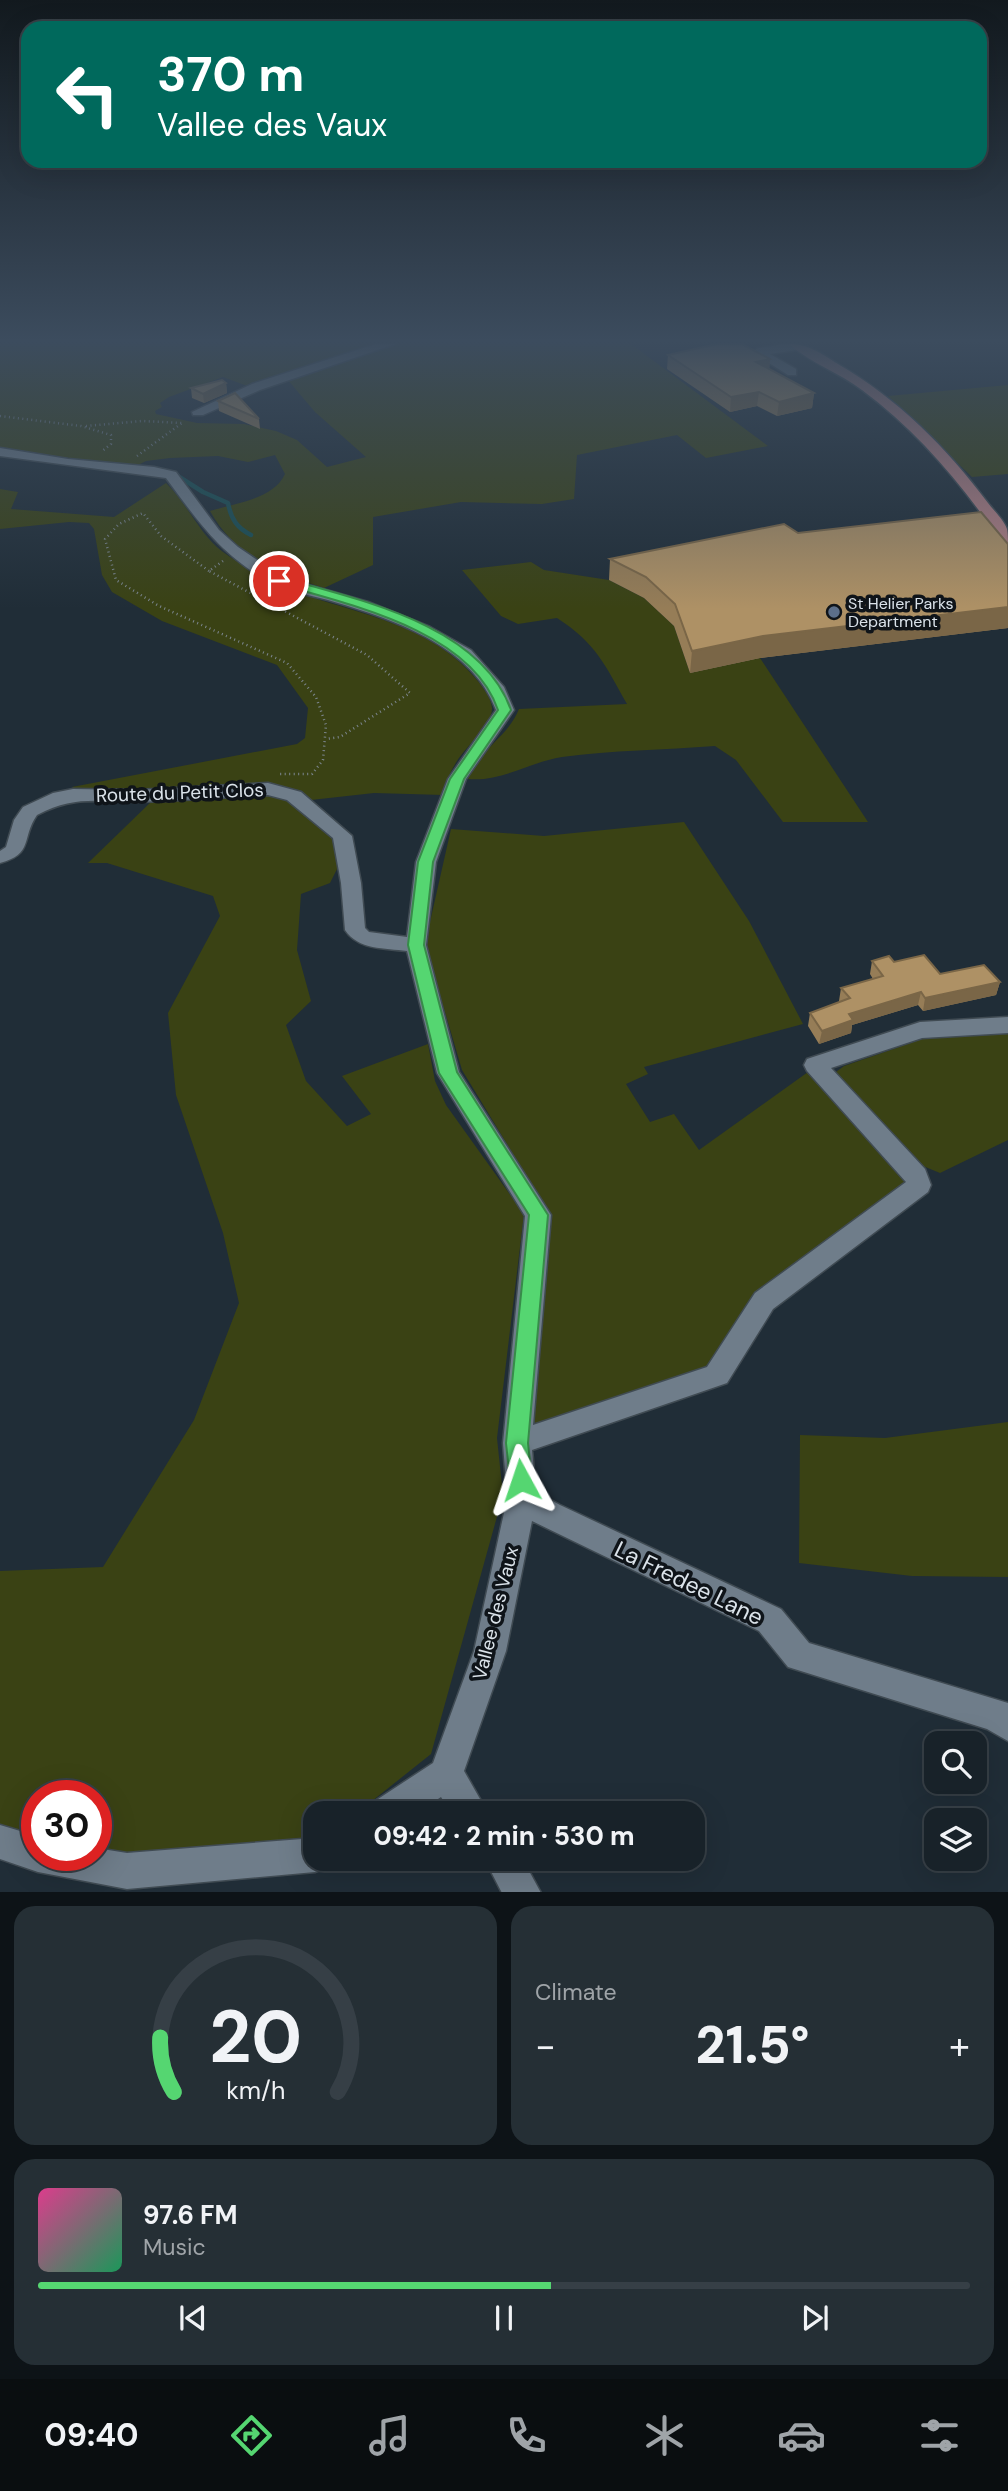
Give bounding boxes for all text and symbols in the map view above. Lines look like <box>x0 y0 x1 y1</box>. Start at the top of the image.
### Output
text: 370 m <box>157 42 304 106</box>
icon: left <box>42 49 133 140</box>
text: Vallee des Vaux <box>157 104 387 146</box>
pin <box>249 551 309 611</box>
icon: arrive <box>260 562 298 600</box>
place label: St Helier Parks Department <box>848 593 954 632</box>
marker: St Helier Parks Department <box>826 604 842 620</box>
street label: Route du Petit Clos <box>96 777 264 808</box>
position arrow <box>484 1443 558 1517</box>
street label: La Fredee Lane <box>610 1534 768 1632</box>
street label: Vallee des Vaux <box>467 1543 524 1682</box>
map controls <box>924 1731 987 1871</box>
button: search <box>924 1731 987 1794</box>
speed limit sign: 30 <box>21 1780 112 1871</box>
button: layers <box>924 1808 987 1871</box>
text: 09:42 · 2 min · 530 m <box>373 1819 635 1853</box>
text: Climate <box>535 1977 617 2007</box>
text: 20 <box>209 1990 302 2085</box>
text: 21.5° <box>695 2011 810 2079</box>
text: − <box>535 2021 556 2071</box>
text: + <box>949 2021 970 2071</box>
text: km/h <box>226 2073 285 2106</box>
text: 97.6 FM <box>143 2198 238 2232</box>
text: Music <box>143 2232 206 2262</box>
icon: previous <box>174 2299 212 2337</box>
icon: pause <box>485 2299 523 2337</box>
icon: next <box>796 2299 834 2337</box>
icon: directions <box>227 2411 276 2460</box>
icon: music <box>365 2411 414 2460</box>
icon: phone <box>502 2411 551 2460</box>
icon: climate <box>640 2411 689 2460</box>
icon: car <box>777 2411 826 2460</box>
icon: filters <box>915 2411 964 2460</box>
text: 09:40 <box>44 2414 139 2456</box>

